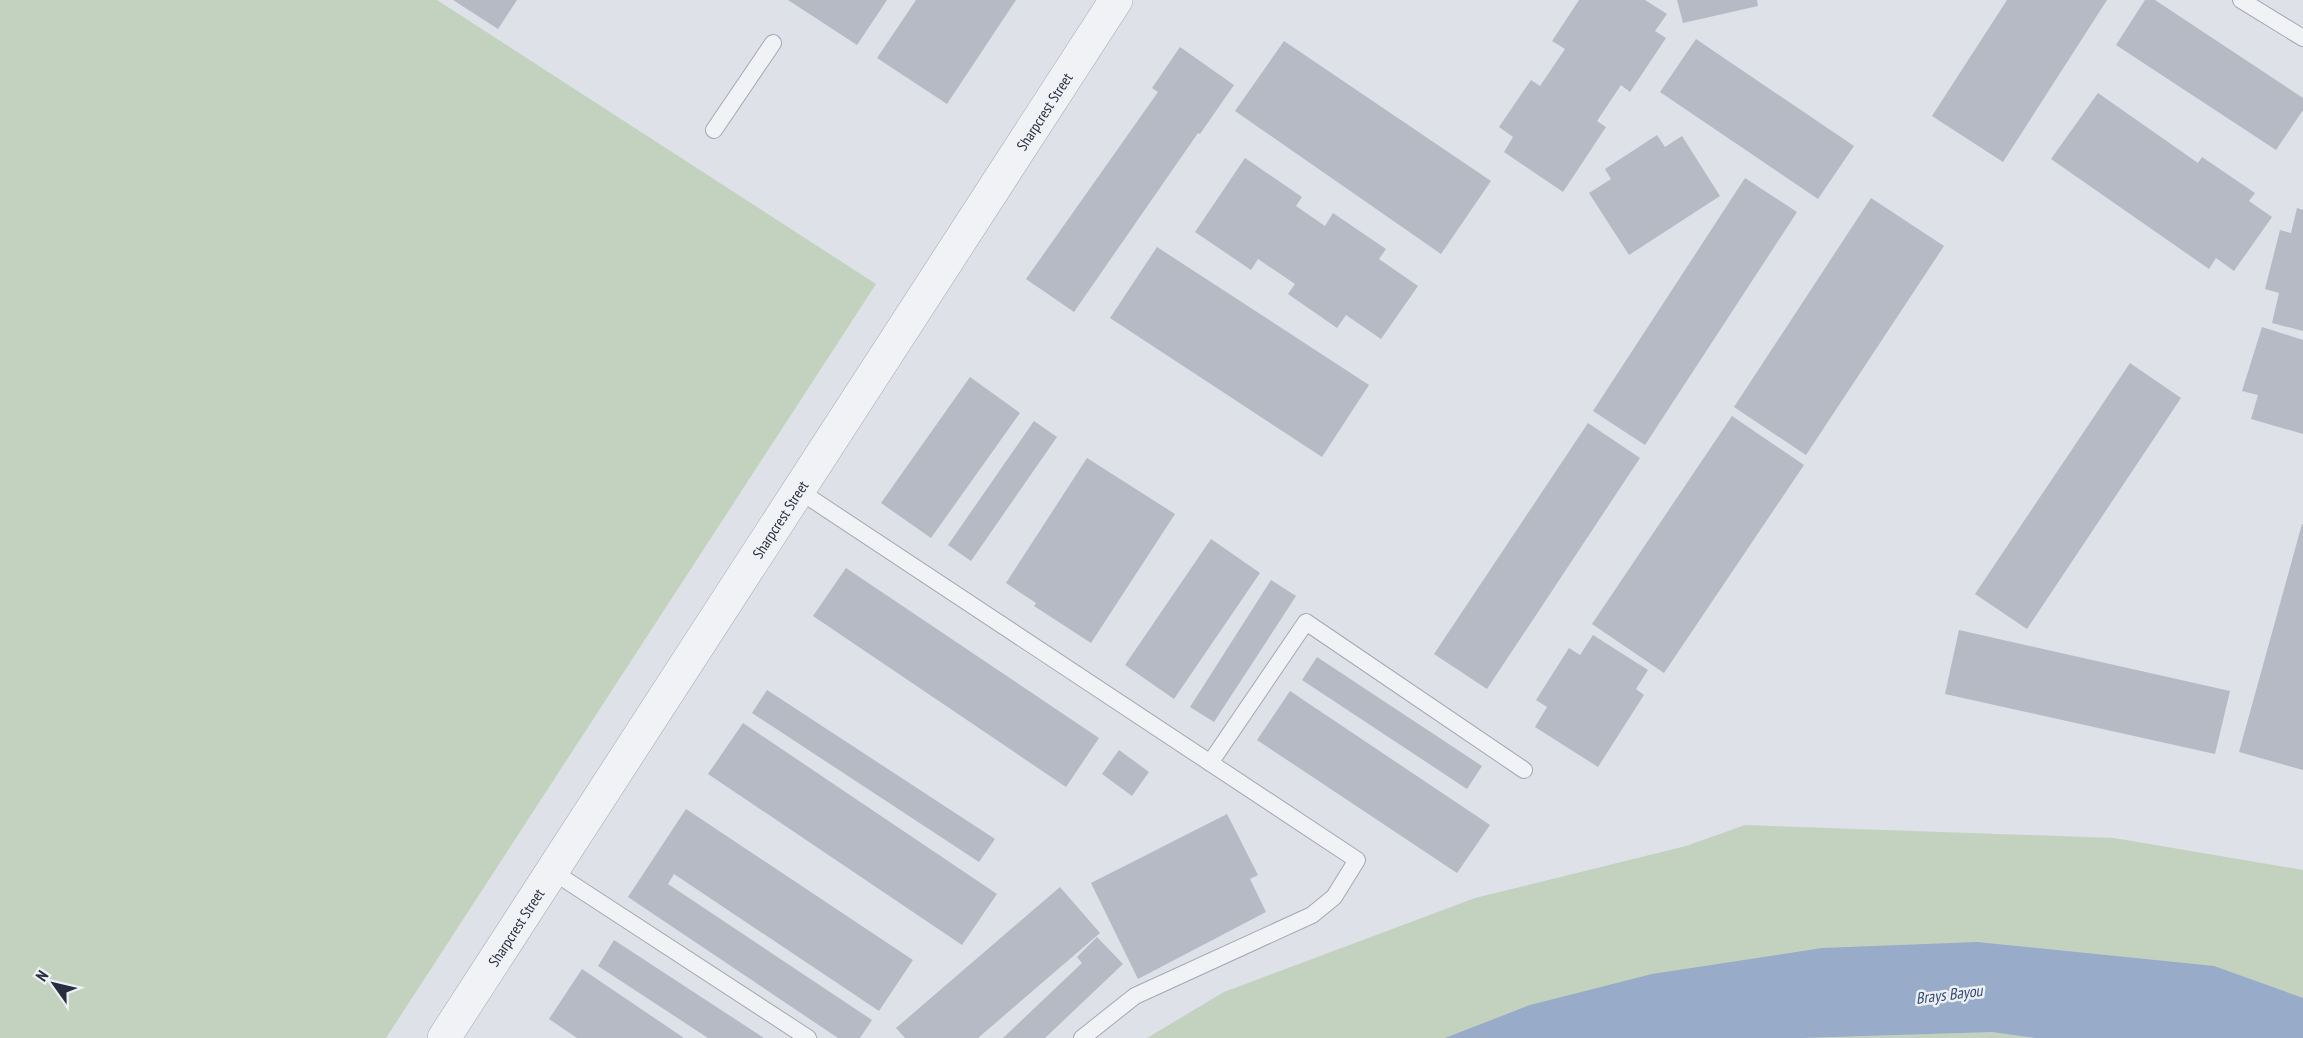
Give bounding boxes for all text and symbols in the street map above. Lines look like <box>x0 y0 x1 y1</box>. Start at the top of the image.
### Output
street label: Sharpcrest Street <box>1012 69 1076 154</box>
street label: Sharpcrest Street <box>748 477 812 562</box>
street label: Sharpcrest Street <box>484 885 548 970</box>
north arrow <box>24 954 84 1014</box>
text: N <box>31 966 52 985</box>
water label: Brays Bayou <box>1915 980 1984 1008</box>

